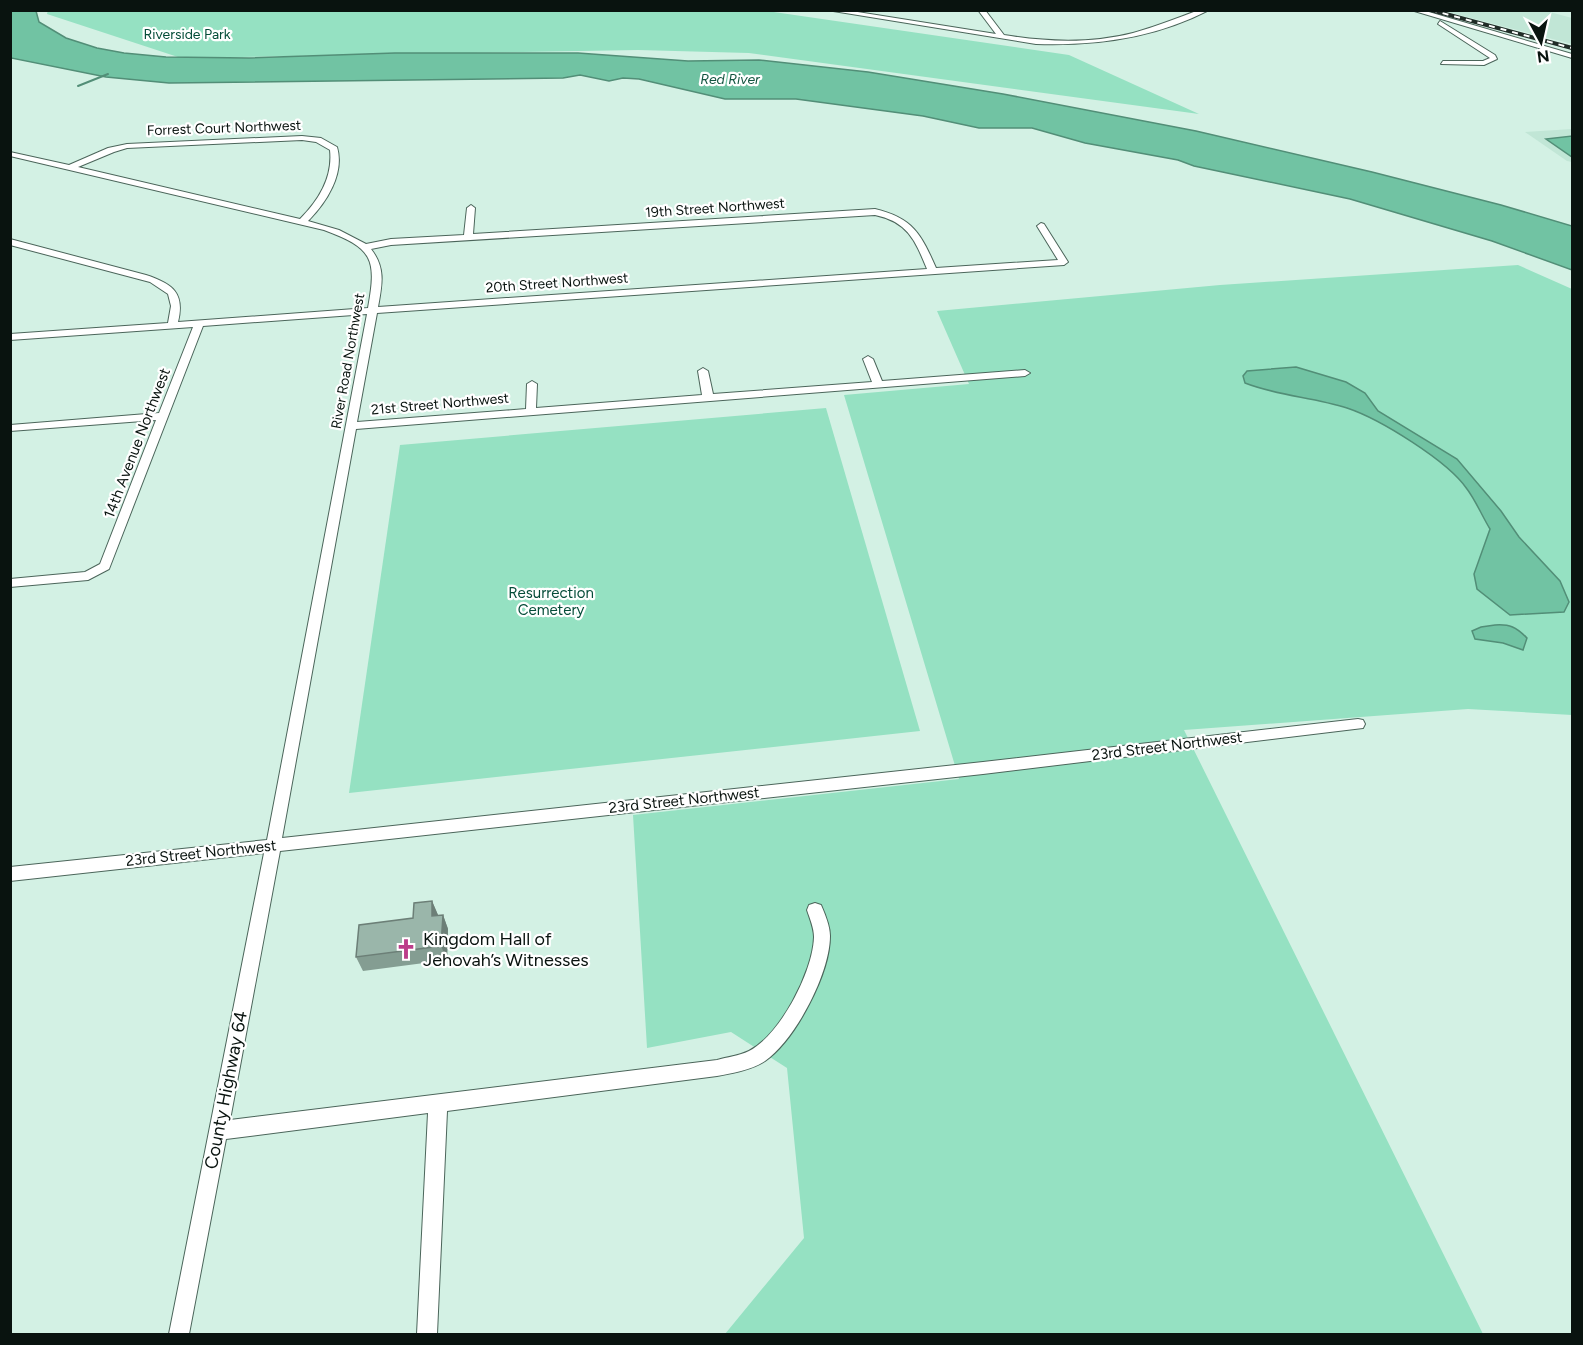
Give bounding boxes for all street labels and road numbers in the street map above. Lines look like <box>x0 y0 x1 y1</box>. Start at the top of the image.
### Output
street label: Forrest Court Northwest <box>147 117 301 139</box>
street label: 19th Street Northwest <box>645 195 785 221</box>
street label: 20th Street Northwest <box>485 270 629 296</box>
street label: River Road Northwest <box>328 292 368 430</box>
street label: 14th Avenue Northwest <box>100 365 174 521</box>
street label: 21st Street Northwest <box>370 389 510 419</box>
street label: 23rd Street Northwest <box>1091 728 1244 764</box>
street label: 23rd Street Northwest <box>608 783 761 817</box>
street label: 23rd Street Northwest <box>125 836 278 870</box>
street label: County Highway 64 <box>200 1009 252 1171</box>

